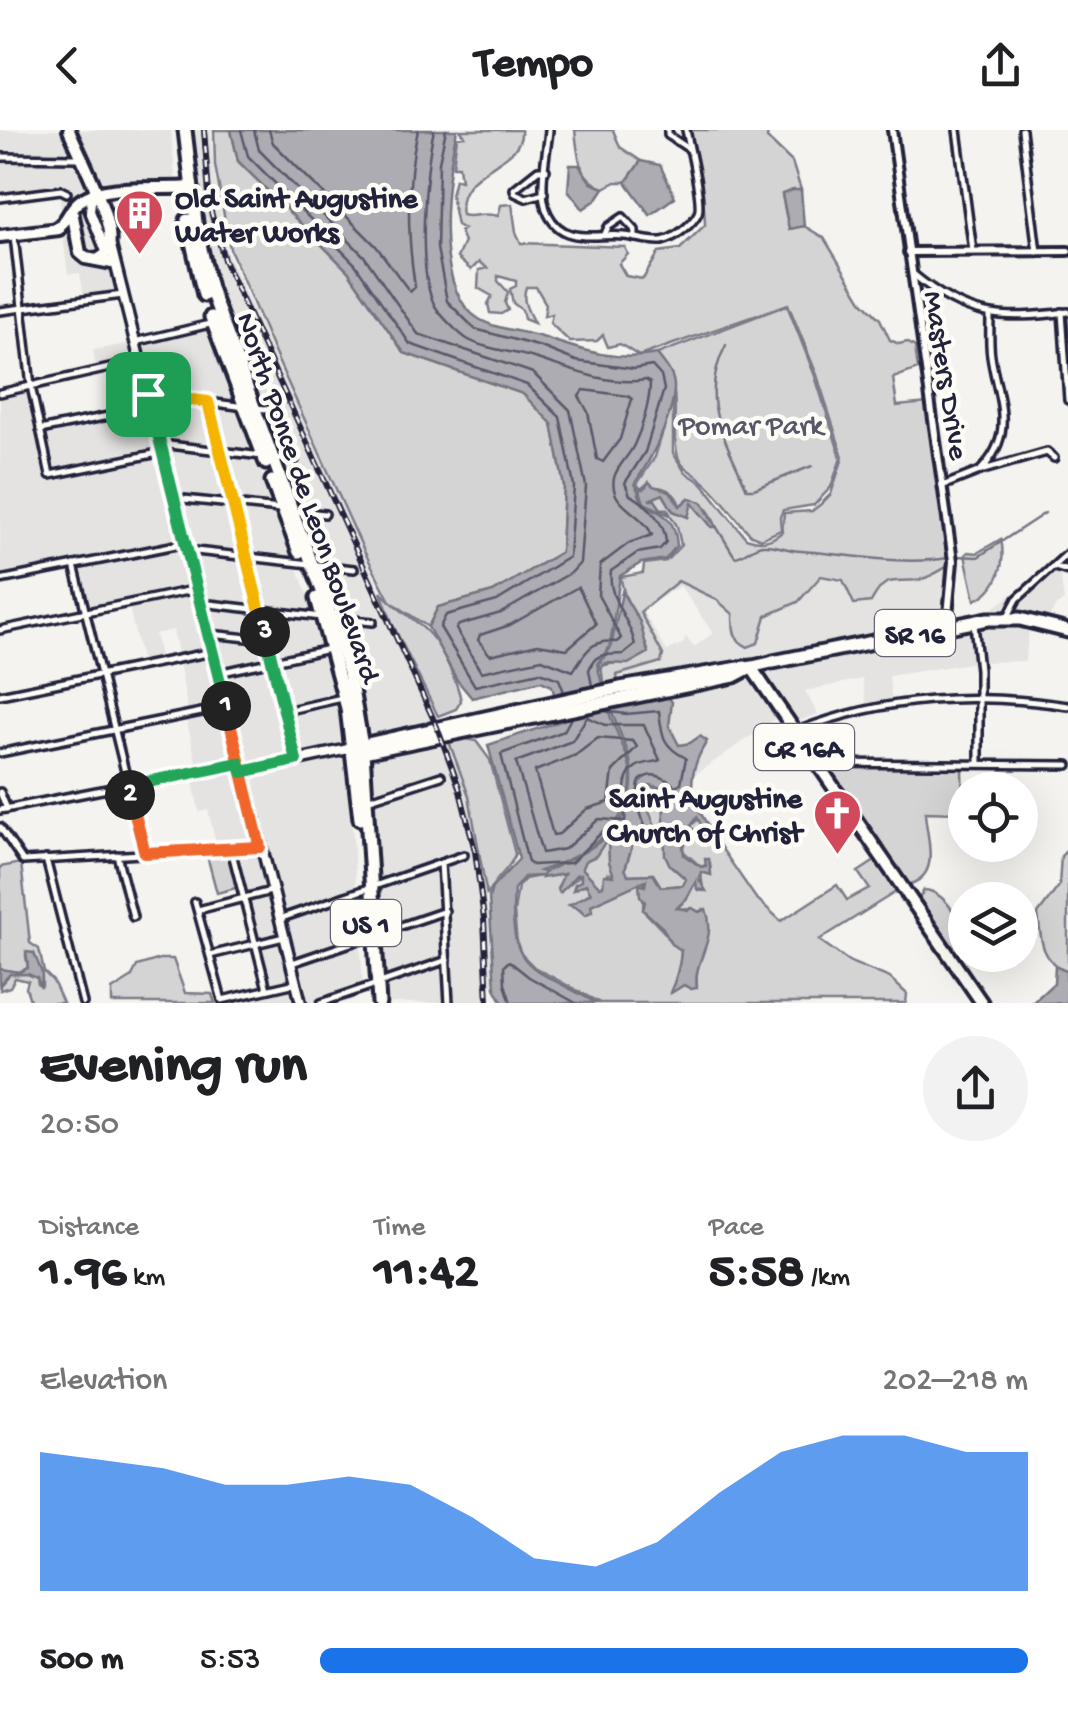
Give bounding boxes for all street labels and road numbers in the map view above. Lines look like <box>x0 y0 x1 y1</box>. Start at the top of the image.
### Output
street label: Masters Drive <box>913 289 974 463</box>
street label: North Ponce de Leon Boulevard <box>226 309 386 690</box>
road number: SR 16 <box>875 610 955 656</box>
road number: CR 16A <box>754 724 854 770</box>
road number: US 1 <box>331 900 401 946</box>

